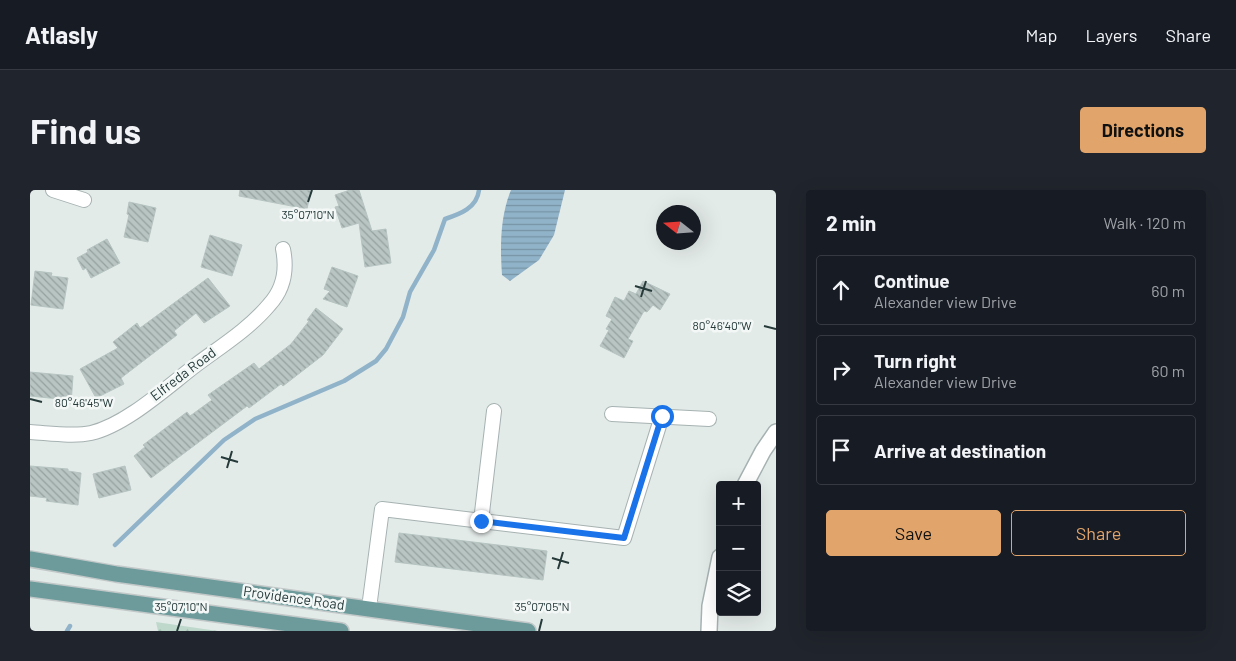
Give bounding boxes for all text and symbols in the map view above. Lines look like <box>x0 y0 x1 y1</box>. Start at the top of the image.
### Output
text: Atlasly <box>25 20 98 49</box>
text: Map <box>1025 24 1057 46</box>
text: Layers <box>1085 24 1138 46</box>
text: Share <box>1166 24 1211 46</box>
button: Directions <box>1080 107 1206 153</box>
text: Find us <box>30 109 141 151</box>
north arrow <box>656 205 701 250</box>
text: 35°07'10"N <box>281 207 335 221</box>
text: 2 min <box>826 210 876 235</box>
text: Walk · 120 m <box>1103 213 1186 232</box>
text: Continue <box>874 269 950 292</box>
icon: ahead <box>827 276 855 304</box>
text: 60 m <box>1151 281 1185 300</box>
text: Alexander view Drive <box>874 292 1017 311</box>
text: 80°46'40"W <box>693 318 752 332</box>
street label: Elfreda Road <box>147 343 219 404</box>
text: Turn right <box>874 349 956 372</box>
icon: right <box>827 356 855 384</box>
text: 60 m <box>1151 361 1185 380</box>
text: Alexander view Drive <box>874 372 1017 391</box>
text: 80°46'45"W <box>55 395 114 409</box>
route start <box>651 405 674 428</box>
icon: arrive <box>827 436 855 464</box>
text: Arrive at destination <box>874 439 1046 462</box>
map controls <box>716 481 761 616</box>
button: + <box>716 481 761 526</box>
route end <box>470 510 493 533</box>
button: Save <box>826 510 1001 556</box>
button: Share <box>1011 510 1186 556</box>
button: − <box>716 526 761 571</box>
button: layers <box>716 571 761 616</box>
street label: Providence Road <box>242 582 346 613</box>
text: 35°07'10"N <box>154 599 208 613</box>
text: 35°07'05"N <box>514 599 570 613</box>

